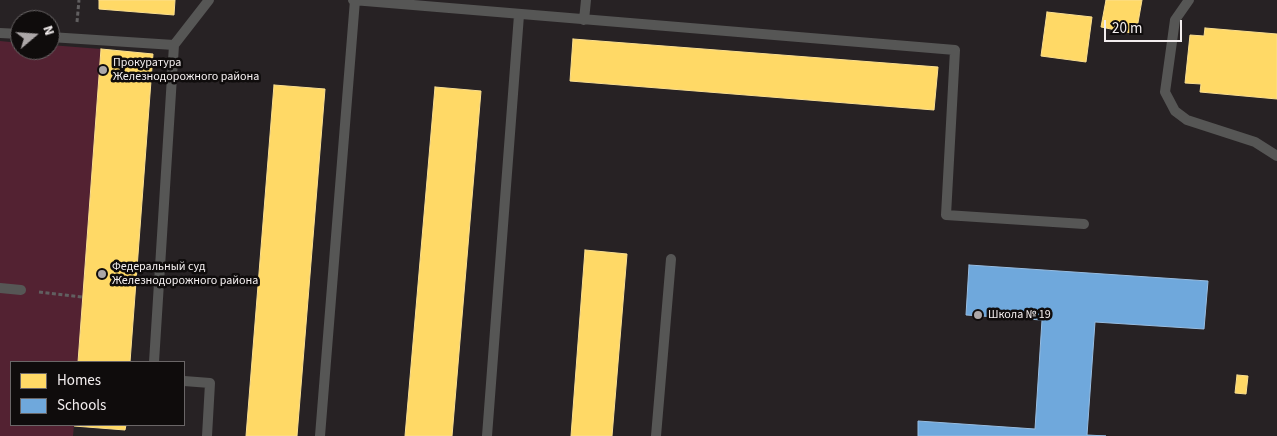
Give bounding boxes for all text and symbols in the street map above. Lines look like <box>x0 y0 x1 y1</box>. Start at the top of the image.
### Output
north arrow <box>10 10 60 60</box>
scale bar <box>1107 10 1184 42</box>
text: 20 m <box>1112 18 1142 39</box>
text: N <box>37 23 59 38</box>
place label: Прокуратура Железнодорожного района <box>113 56 259 84</box>
marker: Прокуратура Железнодорожного района <box>97 64 109 76</box>
place label: Федеральный суд Железнодорожного района <box>112 260 258 288</box>
marker: Федеральный суд Железнодорожного района <box>96 268 108 280</box>
place label: Школа № 19 <box>988 308 1051 322</box>
marker: Школа № 19 <box>972 309 984 321</box>
legend <box>10 361 185 426</box>
text: Homes <box>57 370 101 391</box>
text: Schools <box>57 395 106 416</box>

